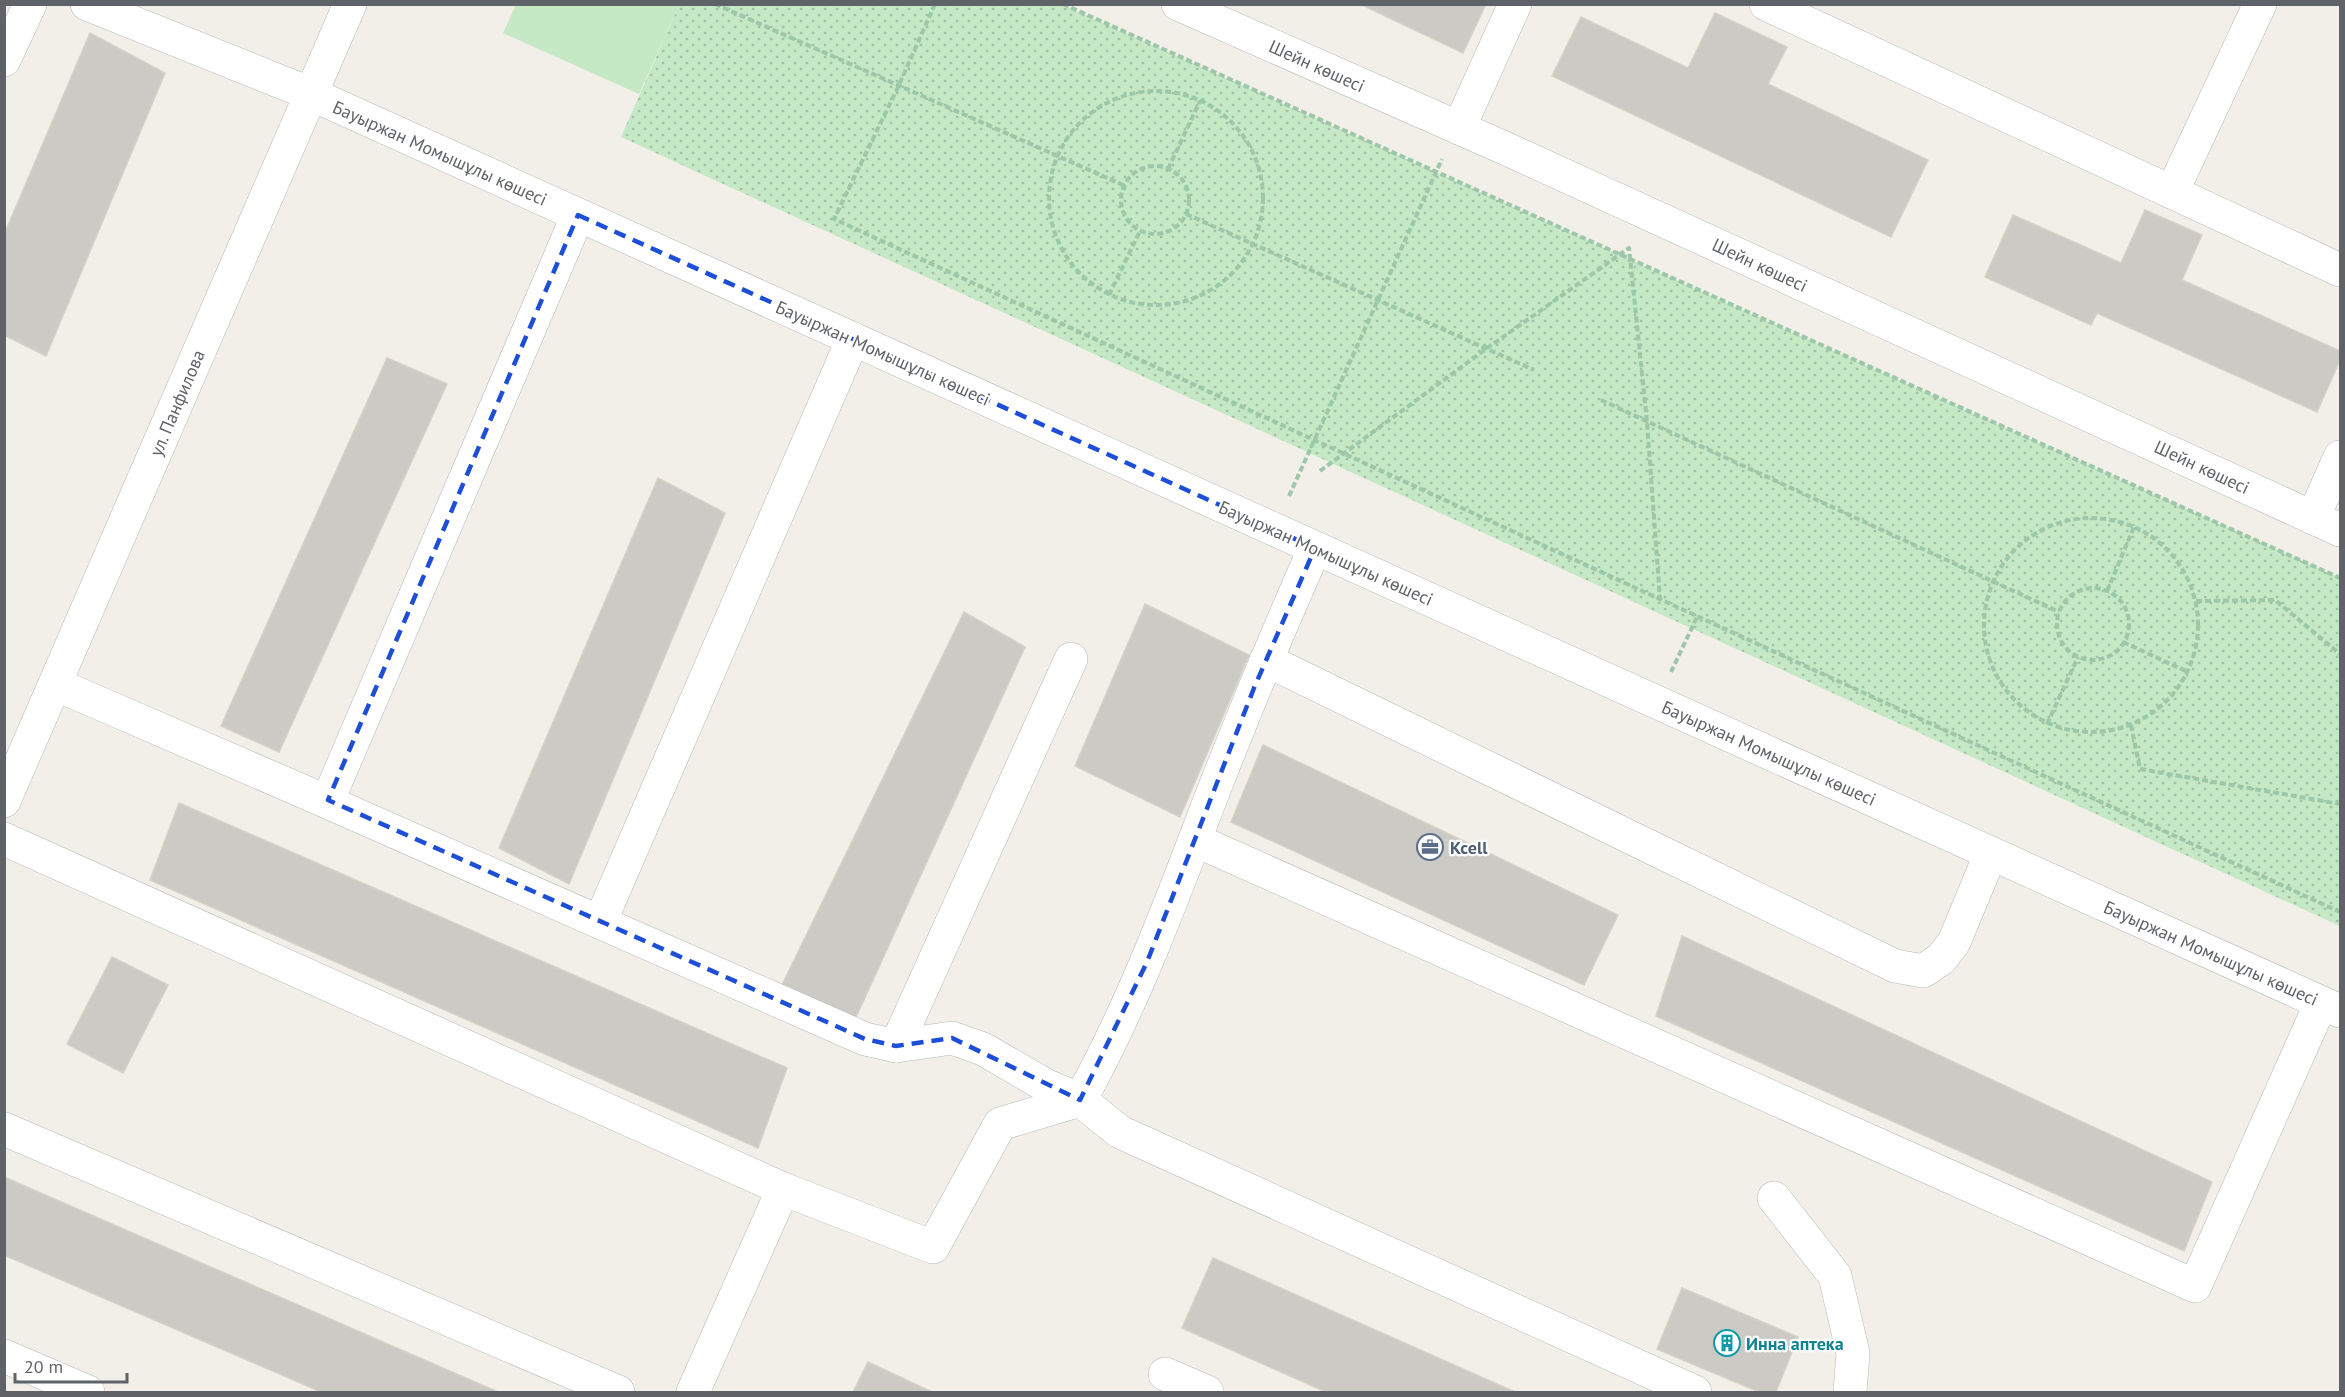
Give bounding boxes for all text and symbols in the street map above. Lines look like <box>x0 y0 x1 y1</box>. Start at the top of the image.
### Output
street label: Шейн көшесі <box>1266 35 1368 97</box>
street label: Бауыржан Момышұлы көшесі <box>329 95 551 211</box>
street label: Шейн көшесі <box>1709 233 1811 297</box>
street label: Бауыржан Момышұлы көшесі <box>772 295 994 411</box>
street label: ул. Панфилова <box>144 346 210 460</box>
street label: Шейн көшесі <box>2151 435 2253 499</box>
street label: Бауыржан Момышұлы көшесі <box>1215 495 1437 611</box>
street label: Бауыржан Момышұлы көшесі <box>1658 695 1880 811</box>
office icon: Kcell <box>1415 832 1445 862</box>
place label: Kcell <box>1450 836 1488 859</box>
street label: Бауыржан Момышұлы көшесі <box>2100 895 2322 1011</box>
building icon: Инна аптека <box>1712 1328 1742 1358</box>
place label: Инна аптека <box>1746 1332 1844 1355</box>
scale bar <box>15 1346 128 1384</box>
text: 20 m <box>24 1355 63 1378</box>

